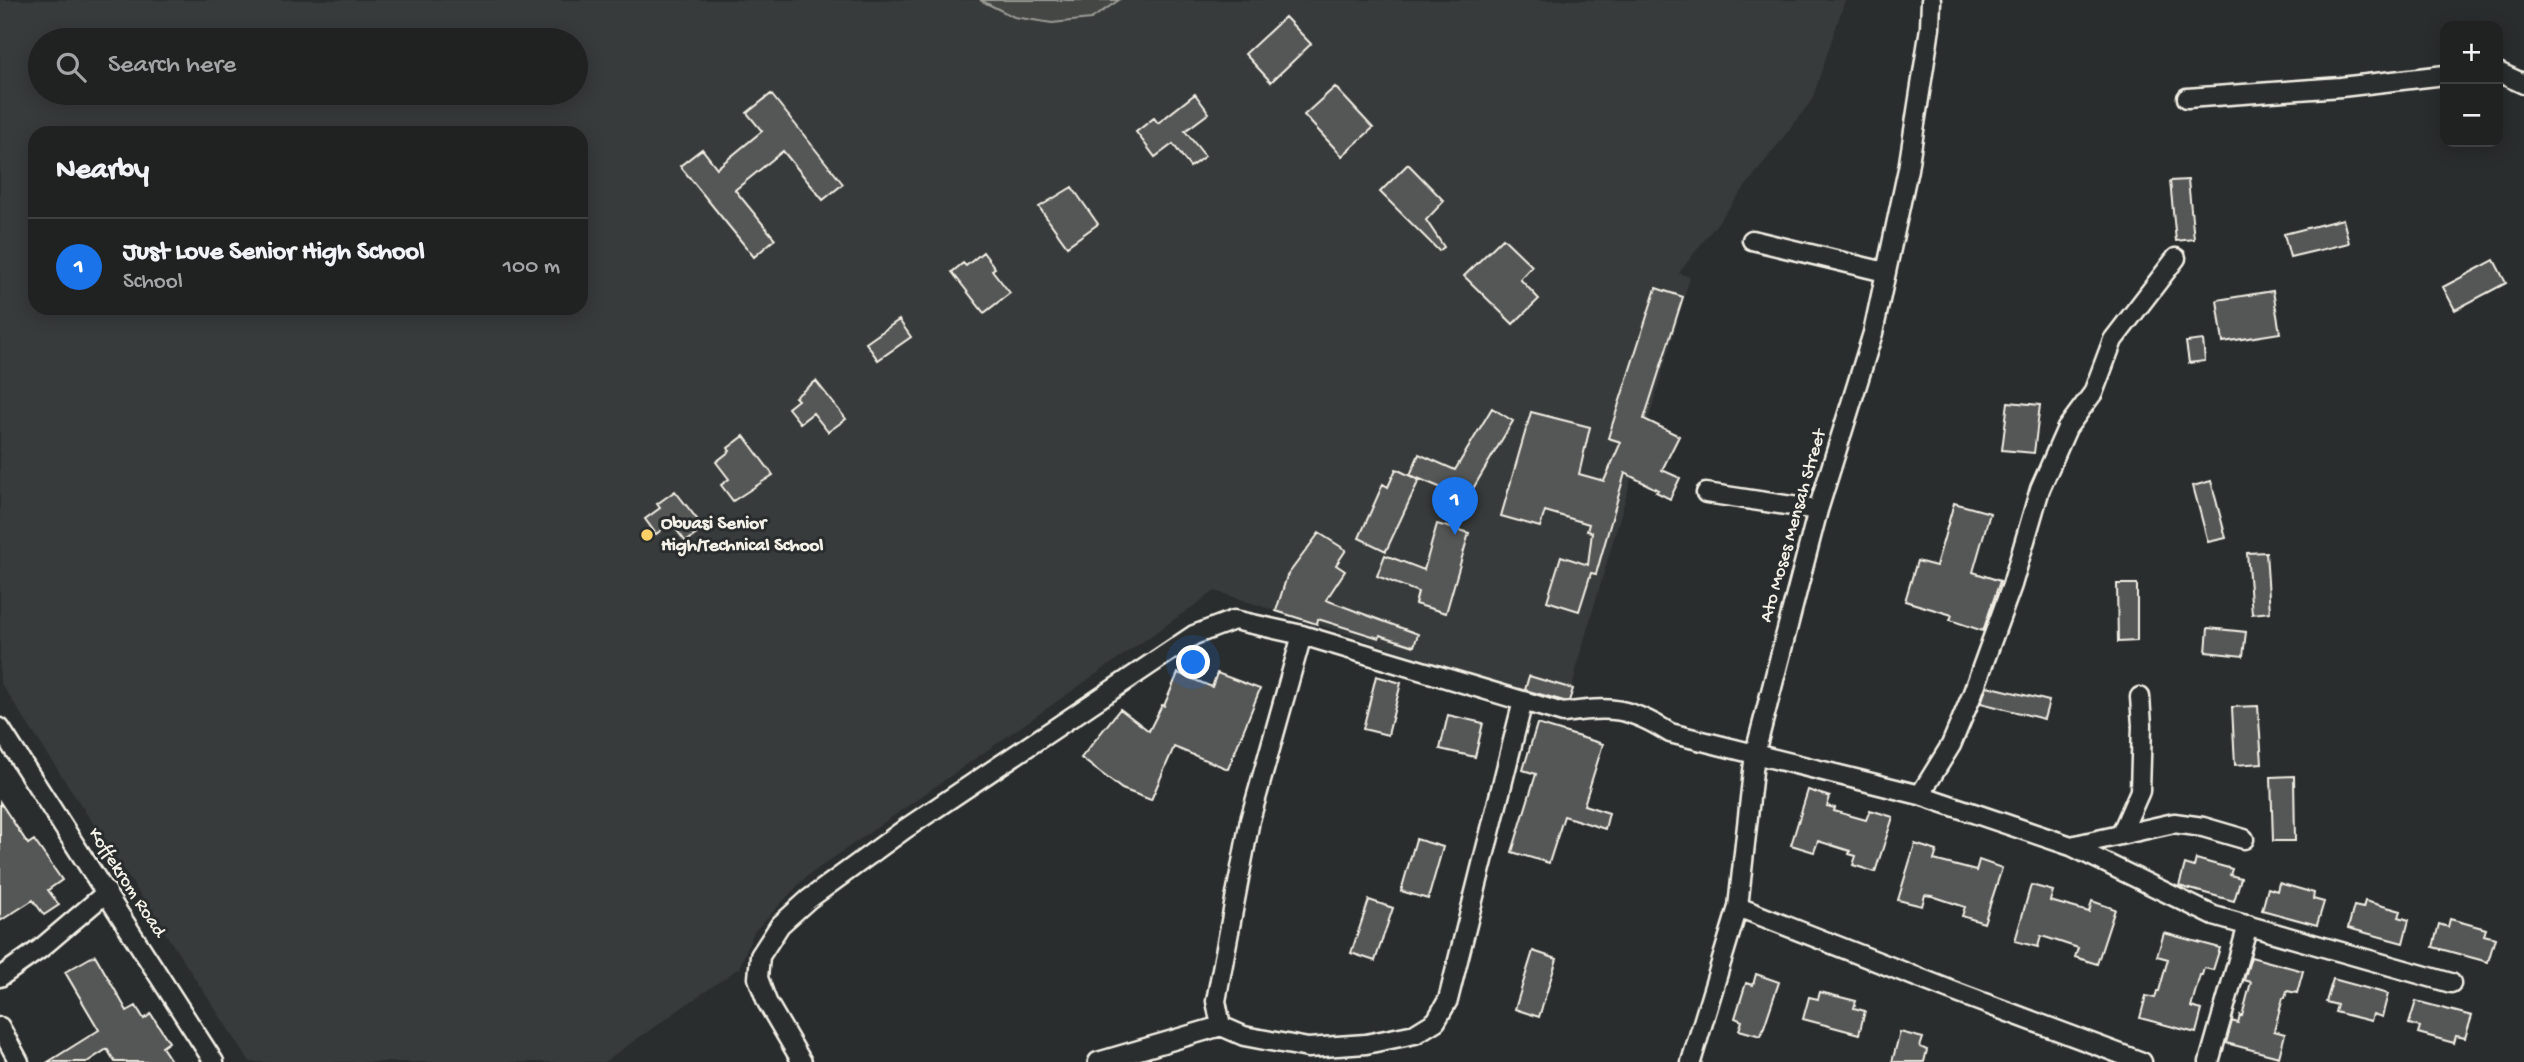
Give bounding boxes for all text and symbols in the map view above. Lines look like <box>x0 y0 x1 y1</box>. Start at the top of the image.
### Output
map controls <box>2440 21 2503 147</box>
button: + <box>2440 21 2503 84</box>
search box <box>28 28 588 105</box>
icon: search <box>52 48 90 86</box>
text: Search here <box>108 51 236 82</box>
button: − <box>2440 84 2503 147</box>
text: Nearby <box>56 154 149 189</box>
text: Just Love Senior High School <box>123 238 425 269</box>
text: 1 <box>74 254 84 281</box>
text: 100 m <box>503 254 560 281</box>
text: School <box>123 269 183 296</box>
street label: Ato Moses Mensah Street <box>1755 425 1833 625</box>
pin: 1 <box>1432 477 1478 535</box>
place label: Obuasi Senior High/Technical School <box>661 513 824 558</box>
marker: Obuasi Senior High/Technical School <box>639 527 655 543</box>
your location <box>1176 645 1210 679</box>
street label: Koffekrom Road <box>82 824 171 944</box>

